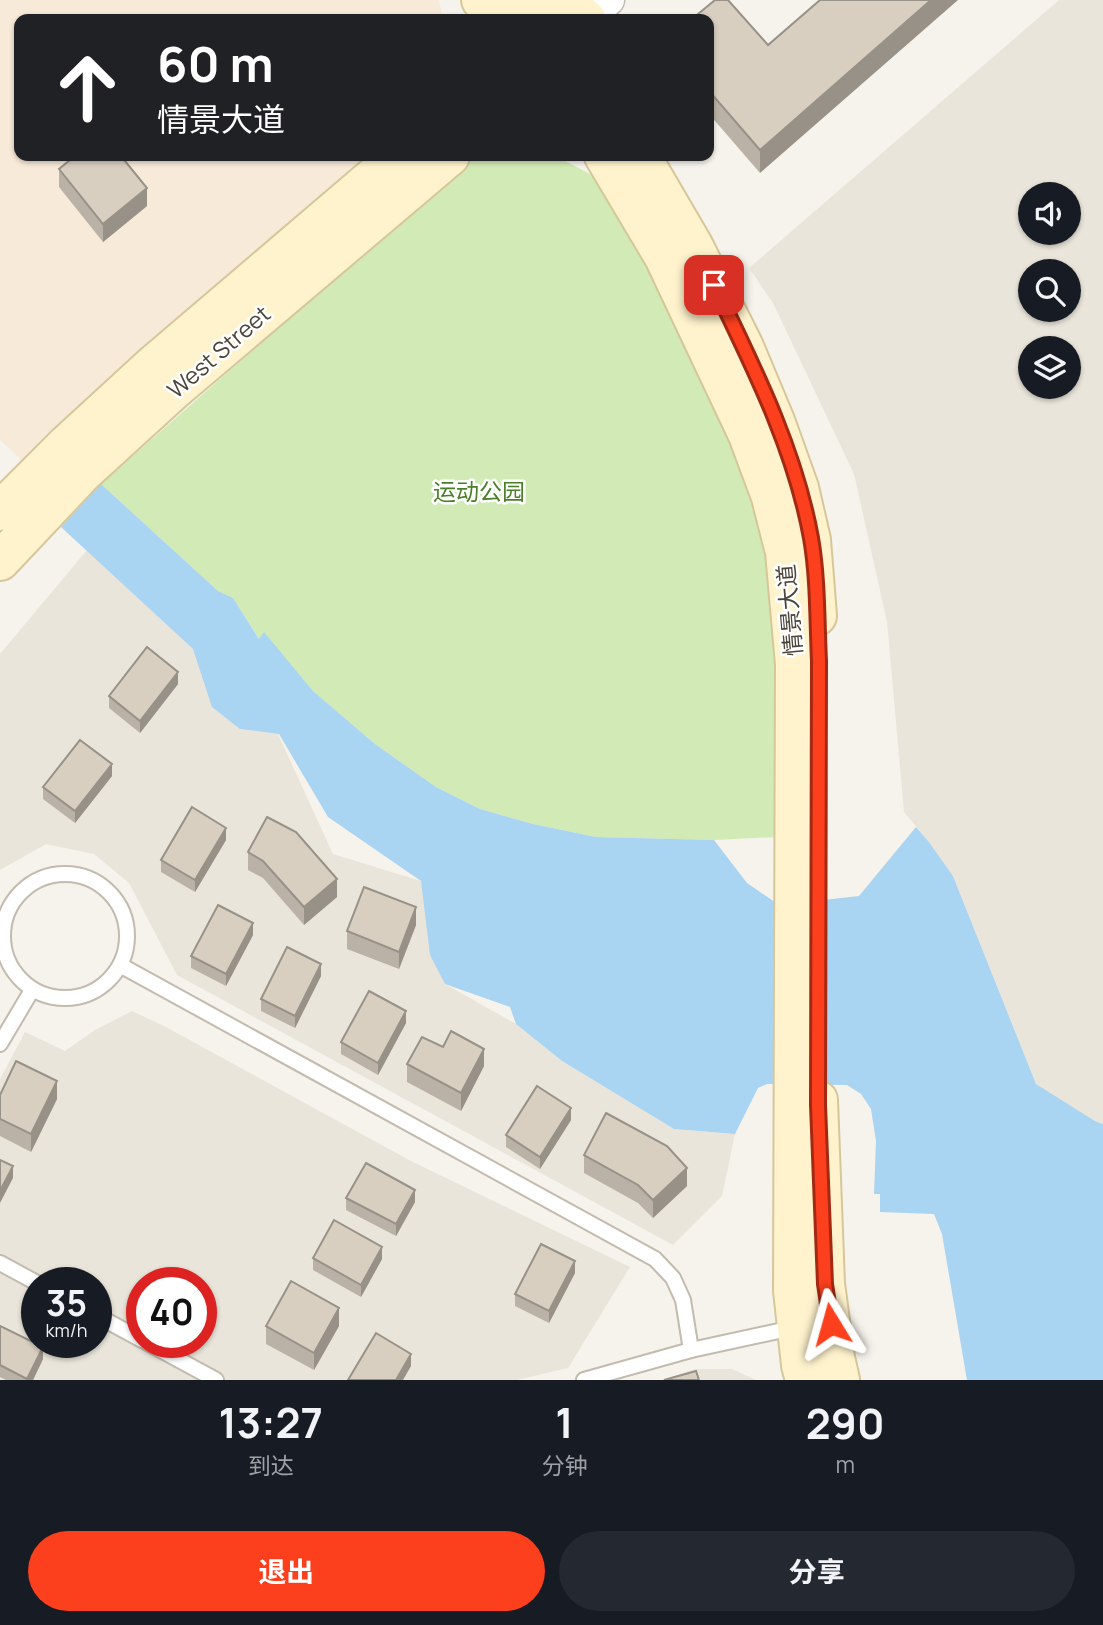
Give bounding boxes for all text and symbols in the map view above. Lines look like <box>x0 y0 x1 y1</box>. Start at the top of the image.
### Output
text: 60 m <box>157 30 274 97</box>
icon: ahead <box>42 42 133 133</box>
text: 情景大道 <box>157 97 285 141</box>
map controls <box>1018 182 1081 399</box>
button: sound <box>1018 182 1081 245</box>
pin <box>684 255 744 315</box>
button: search <box>1018 259 1081 322</box>
icon: arrive <box>695 266 733 304</box>
street label: West Street <box>160 297 277 405</box>
button: layers <box>1018 336 1081 399</box>
park label: 运动公园 <box>433 475 525 507</box>
street label: 情景大道 <box>769 563 809 657</box>
speed limit sign: 40 <box>126 1267 217 1358</box>
text: 35 <box>46 1279 87 1327</box>
position arrow <box>794 1287 868 1361</box>
text: km/h <box>46 1318 87 1342</box>
text: 13:27 <box>218 1393 323 1451</box>
text: 1 <box>555 1393 574 1451</box>
text: 290 <box>806 1394 885 1452</box>
text: m <box>835 1448 855 1480</box>
text: 到达 <box>248 1449 294 1481</box>
text: 分钟 <box>541 1449 587 1481</box>
button: 退出 <box>28 1531 545 1611</box>
button: 分享 <box>559 1531 1075 1611</box>

